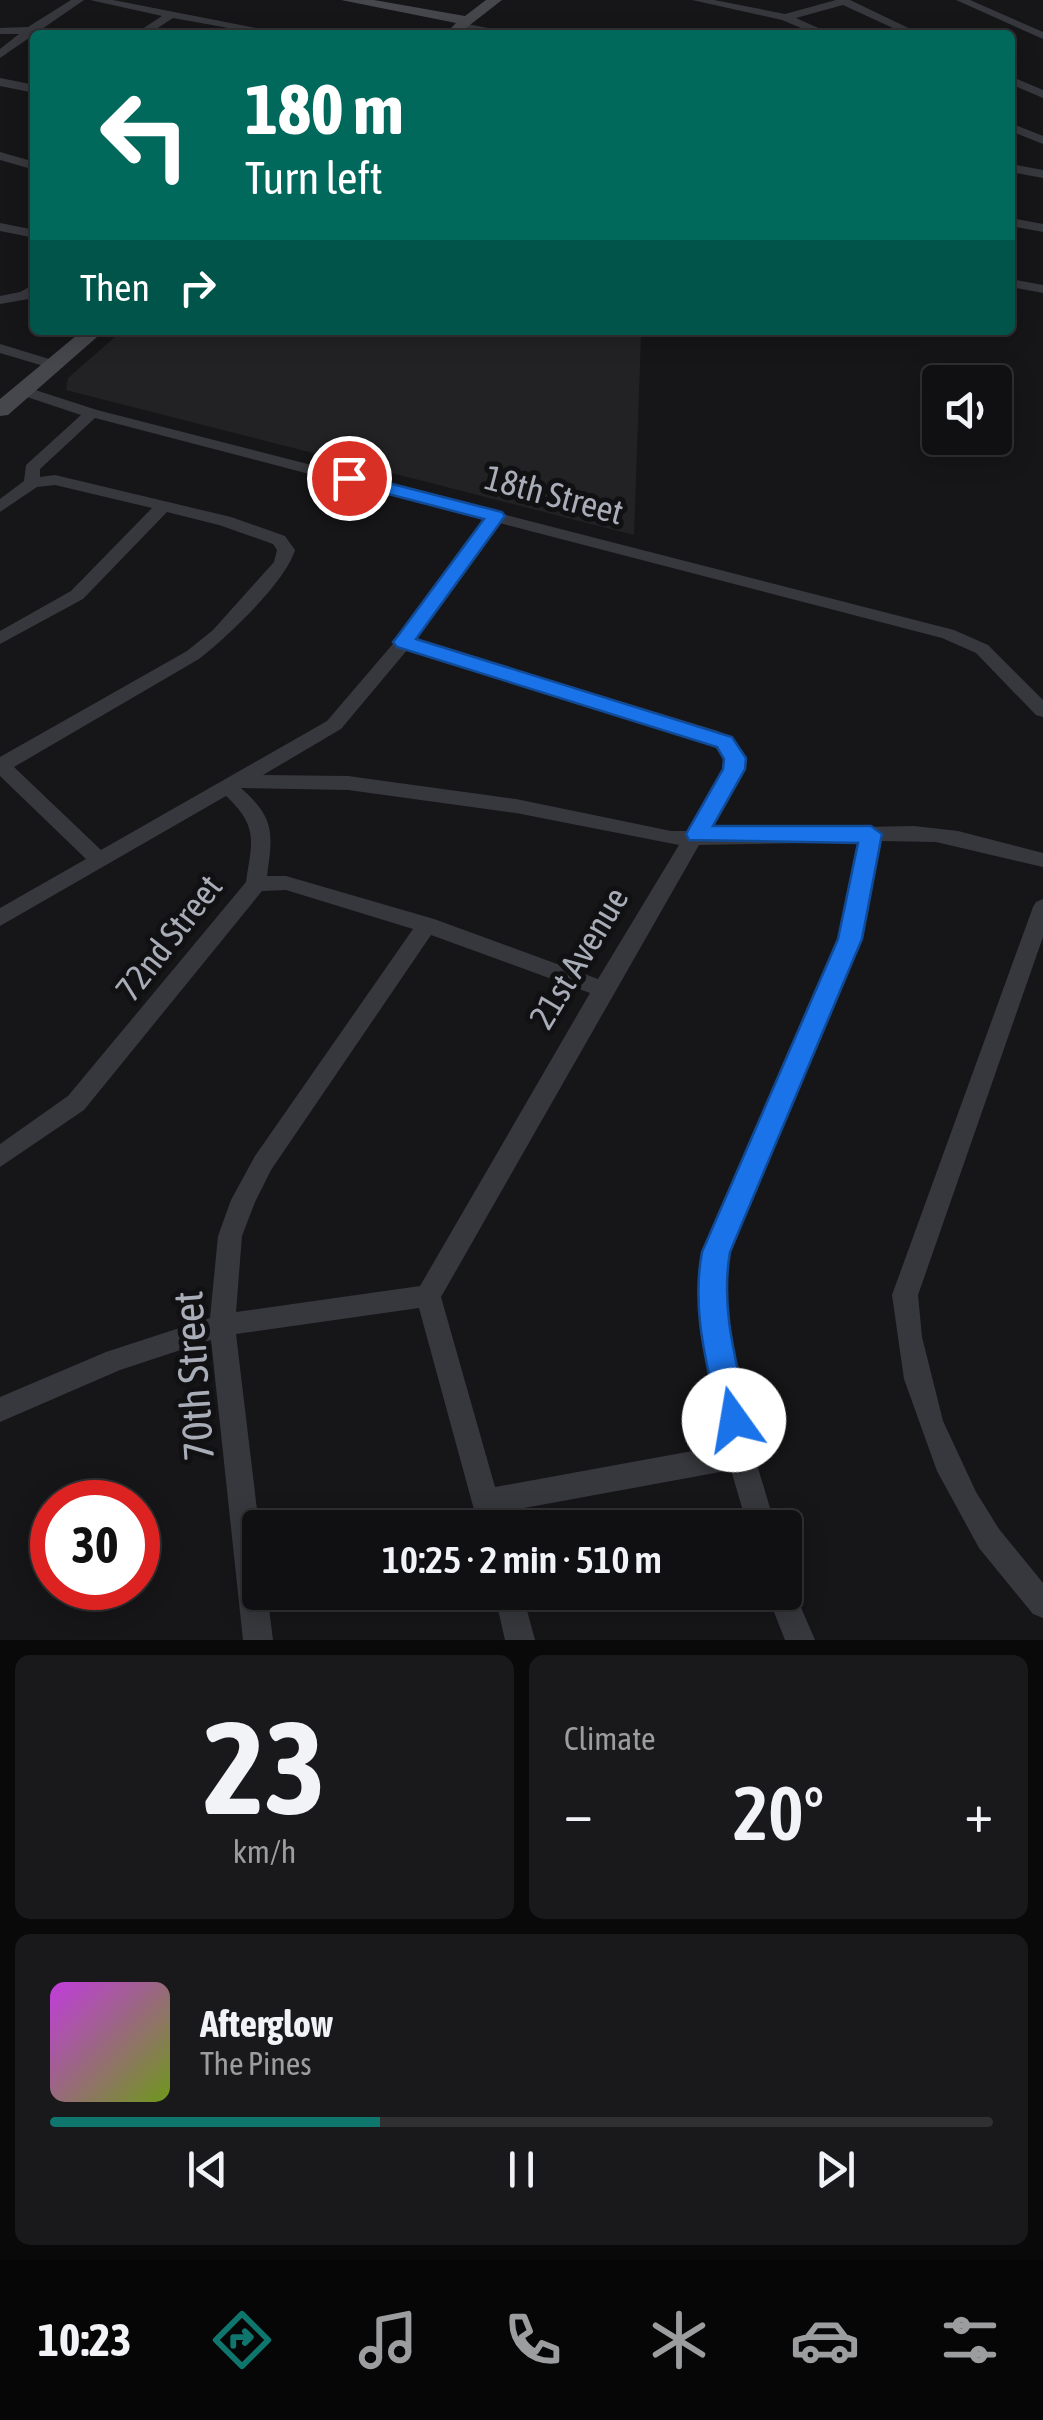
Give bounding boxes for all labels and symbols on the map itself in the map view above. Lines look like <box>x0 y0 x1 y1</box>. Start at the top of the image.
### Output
pin <box>307 436 392 521</box>
street label: 18th Street <box>481 456 628 532</box>
street label: 72nd Street <box>107 867 230 1008</box>
street label: 21st Avenue <box>521 880 636 1035</box>
street label: 70th Street <box>163 1290 223 1462</box>
position arrow <box>682 1368 786 1472</box>
speed limit sign: 30 <box>30 1480 160 1610</box>

